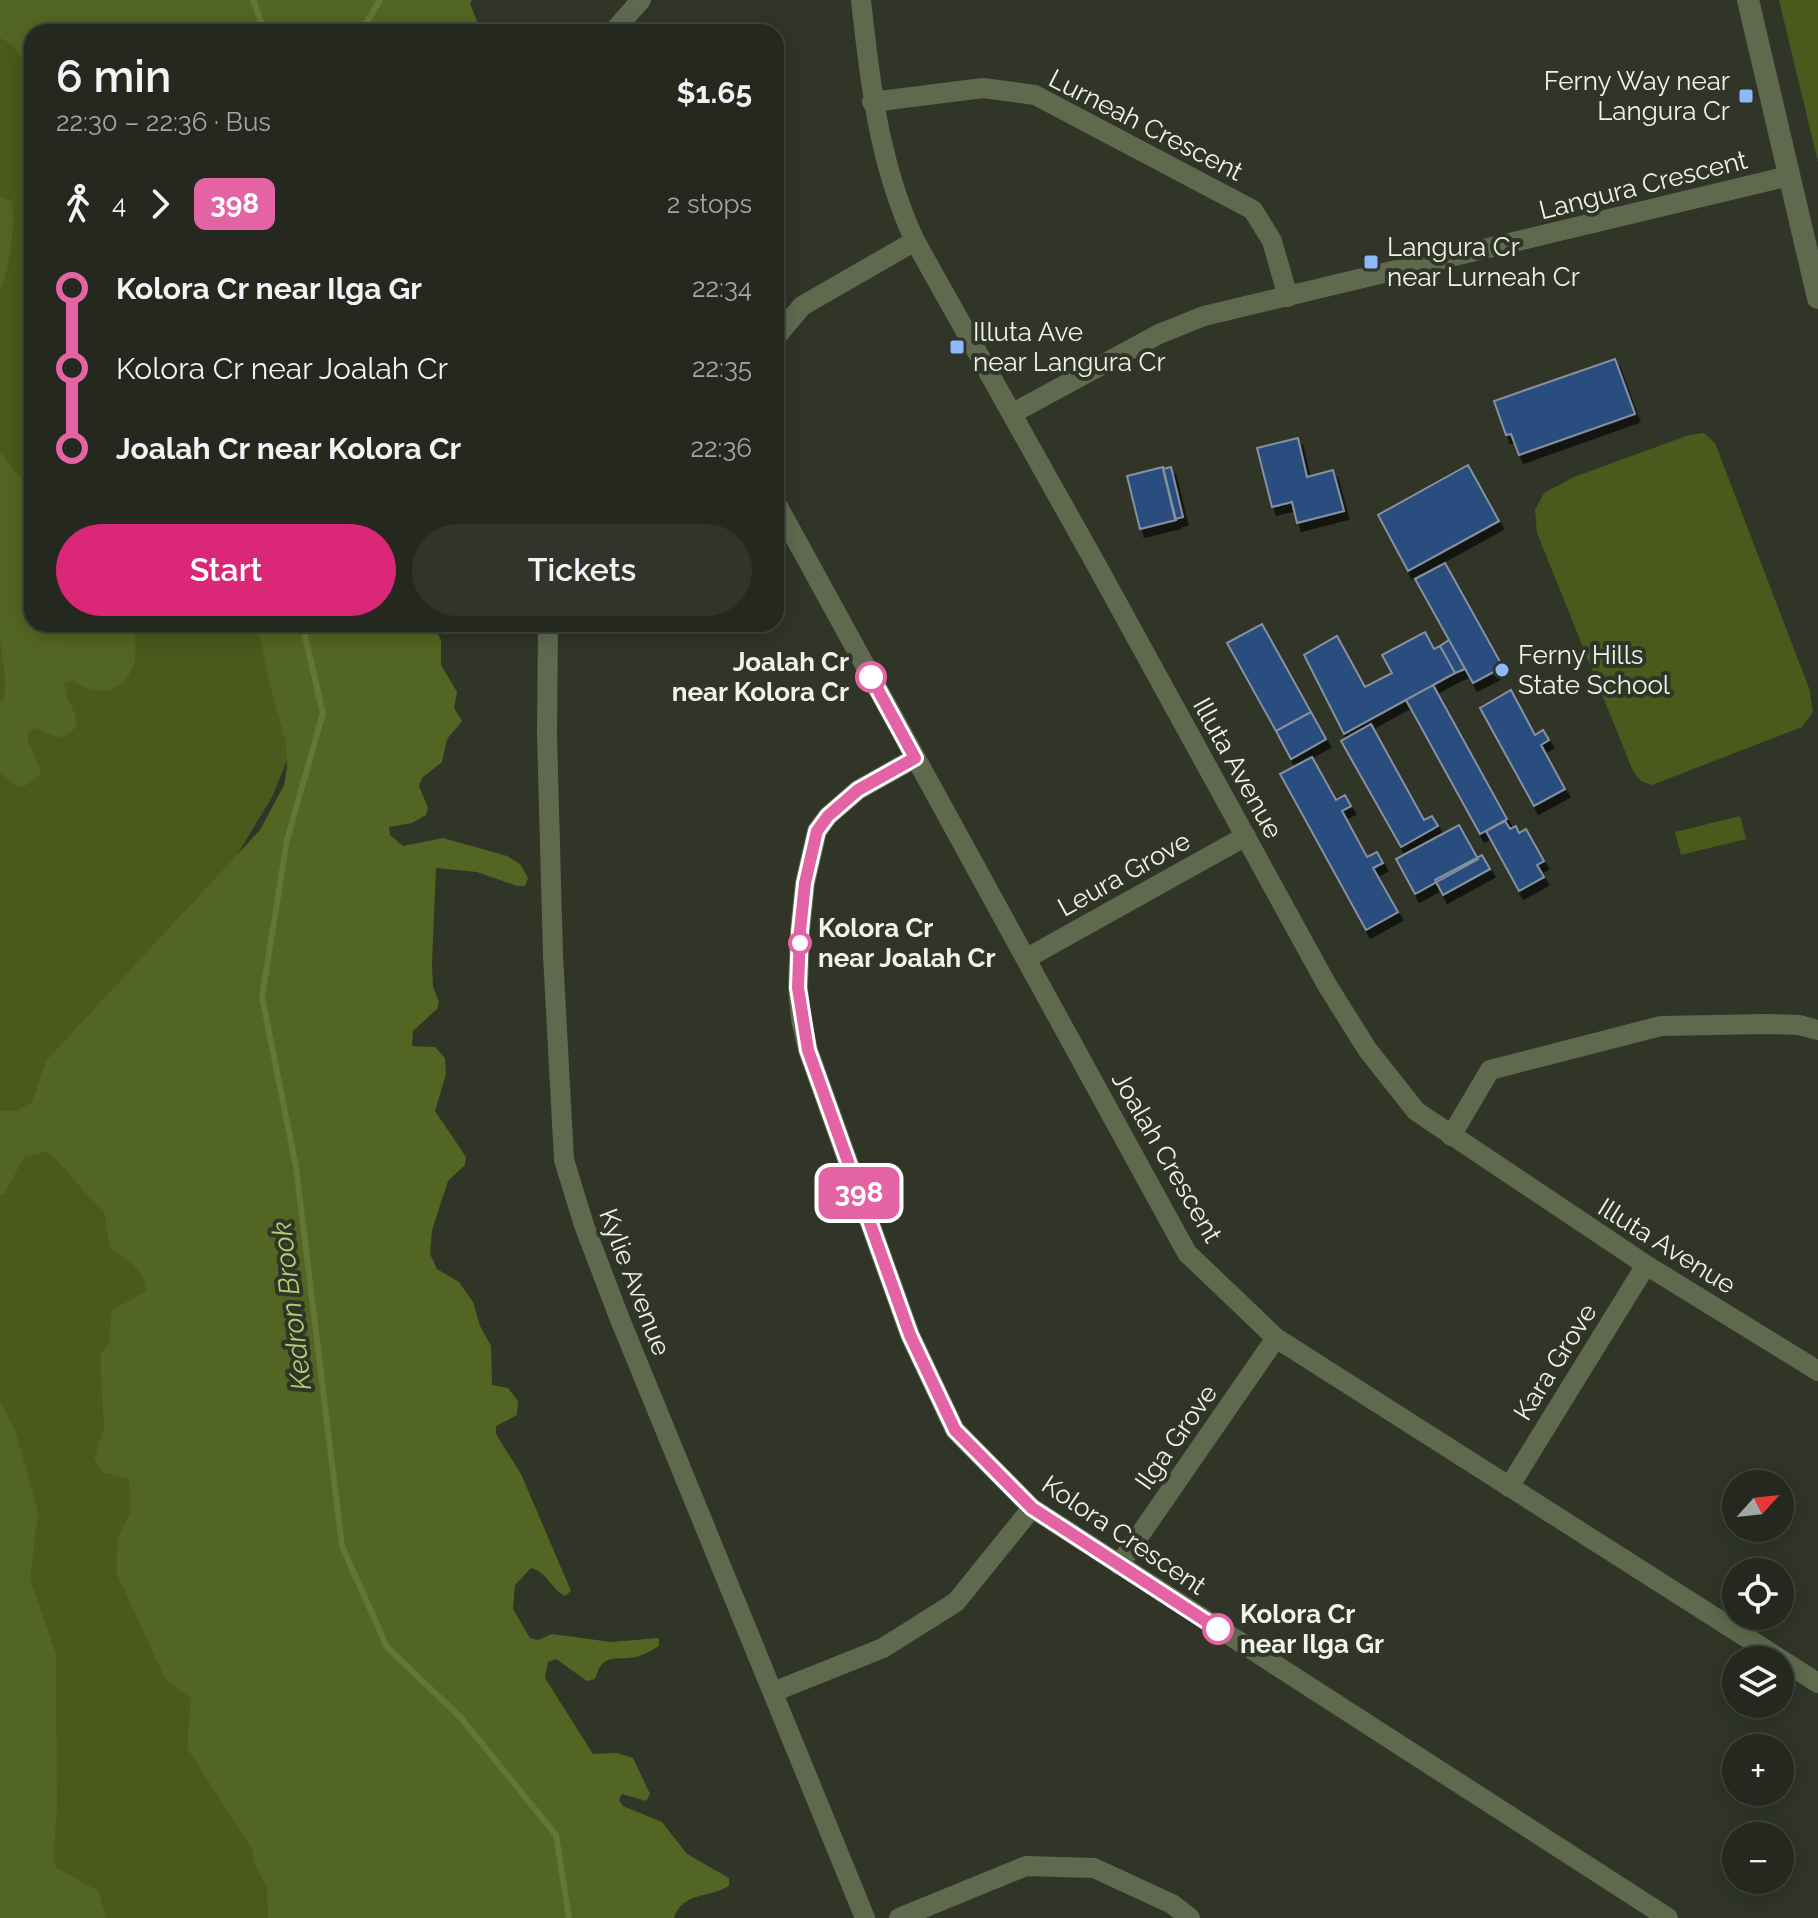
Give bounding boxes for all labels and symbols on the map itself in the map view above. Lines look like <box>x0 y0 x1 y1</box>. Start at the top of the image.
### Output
street label: Lurneah Crescent <box>1044 63 1248 187</box>
place label: Ferny Way near Langura Cr <box>1544 66 1730 126</box>
marker: Ferny Way near Langura Cr <box>1737 87 1755 105</box>
street label: Langura Crescent <box>1536 145 1750 225</box>
place label: Langura Cr near Lurneah Cr <box>1387 232 1580 292</box>
marker: Langura Cr near Lurneah Cr <box>1362 253 1380 271</box>
place label: Illuta Ave near Langura Cr <box>973 317 1166 377</box>
marker: Illuta Ave near Langura Cr <box>948 338 966 356</box>
place label: Ferny Hills State School <box>1518 640 1671 700</box>
place label: Joalah Cr near Kolora Cr <box>672 647 849 707</box>
marker: Ferny Hills State School <box>1493 661 1511 679</box>
marker: Joalah Cr near Kolora Cr <box>856 662 886 692</box>
street label: Illuta Avenue <box>1187 693 1289 843</box>
street label: Leura Grove <box>1053 825 1195 923</box>
place label: Kolora Cr near Joalah Cr <box>818 913 995 973</box>
marker: Kolora Cr near Joalah Cr <box>789 932 811 954</box>
street label: Joalah Crescent <box>1106 1066 1228 1248</box>
line badge: 398 <box>813 1167 905 1219</box>
street label: Illuta Avenue <box>1593 1192 1741 1300</box>
street label: Kylie Avenue <box>593 1204 677 1360</box>
water label: Kedron Brook <box>265 1219 318 1392</box>
street label: Kara Grove <box>1507 1298 1603 1426</box>
street label: Ilga Grove <box>1129 1379 1223 1495</box>
street label: Kolora Crescent <box>1036 1469 1212 1601</box>
north arrow <box>1722 1470 1794 1542</box>
place label: Kolora Cr near Ilga Gr <box>1240 1599 1384 1659</box>
marker: Kolora Cr near Ilga Gr <box>1203 1614 1233 1644</box>

